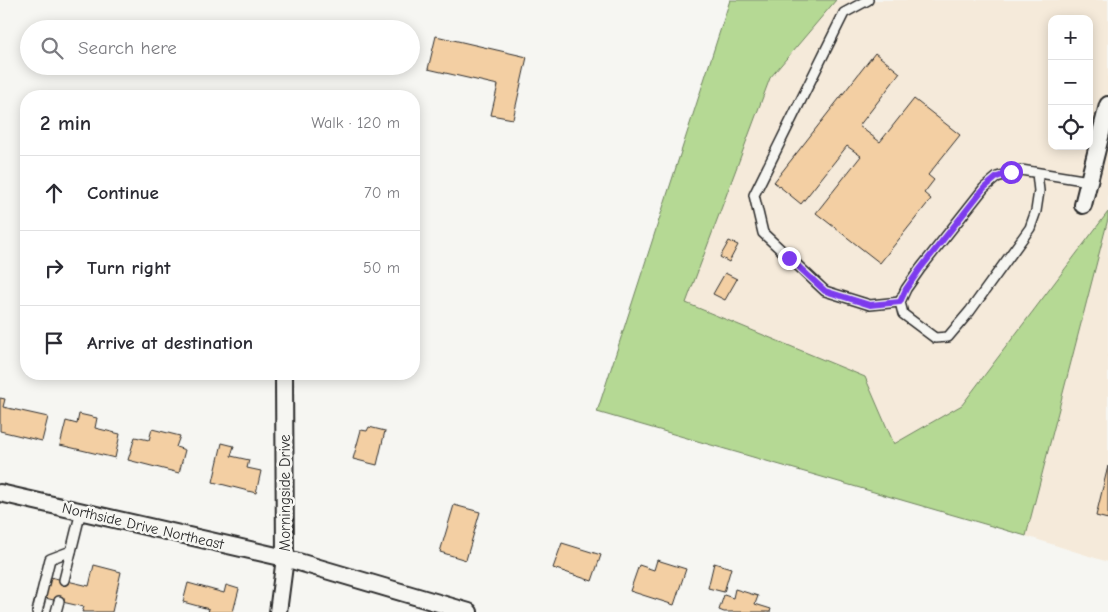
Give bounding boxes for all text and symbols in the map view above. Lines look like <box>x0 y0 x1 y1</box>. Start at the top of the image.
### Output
map controls <box>1048 15 1093 150</box>
button: + <box>1048 15 1093 60</box>
search box <box>20 20 420 75</box>
icon: search <box>38 34 66 62</box>
text: Search here <box>78 37 177 59</box>
button: − <box>1048 60 1093 105</box>
button: locate <box>1048 105 1093 150</box>
text: 2 min <box>40 111 91 135</box>
text: Walk · 120 m <box>311 114 400 132</box>
route start <box>1000 161 1023 184</box>
icon: ahead <box>40 179 68 207</box>
text: Continue <box>87 182 159 204</box>
text: 70 m <box>364 184 400 202</box>
route end <box>778 247 801 270</box>
icon: right <box>40 254 68 282</box>
text: Turn right <box>87 257 171 279</box>
text: 50 m <box>363 259 400 277</box>
icon: arrive <box>40 329 68 357</box>
text: Arrive at destination <box>87 332 253 354</box>
street label: Morningside Drive <box>276 434 294 551</box>
street label: Northside Drive Northeast <box>60 499 226 554</box>

